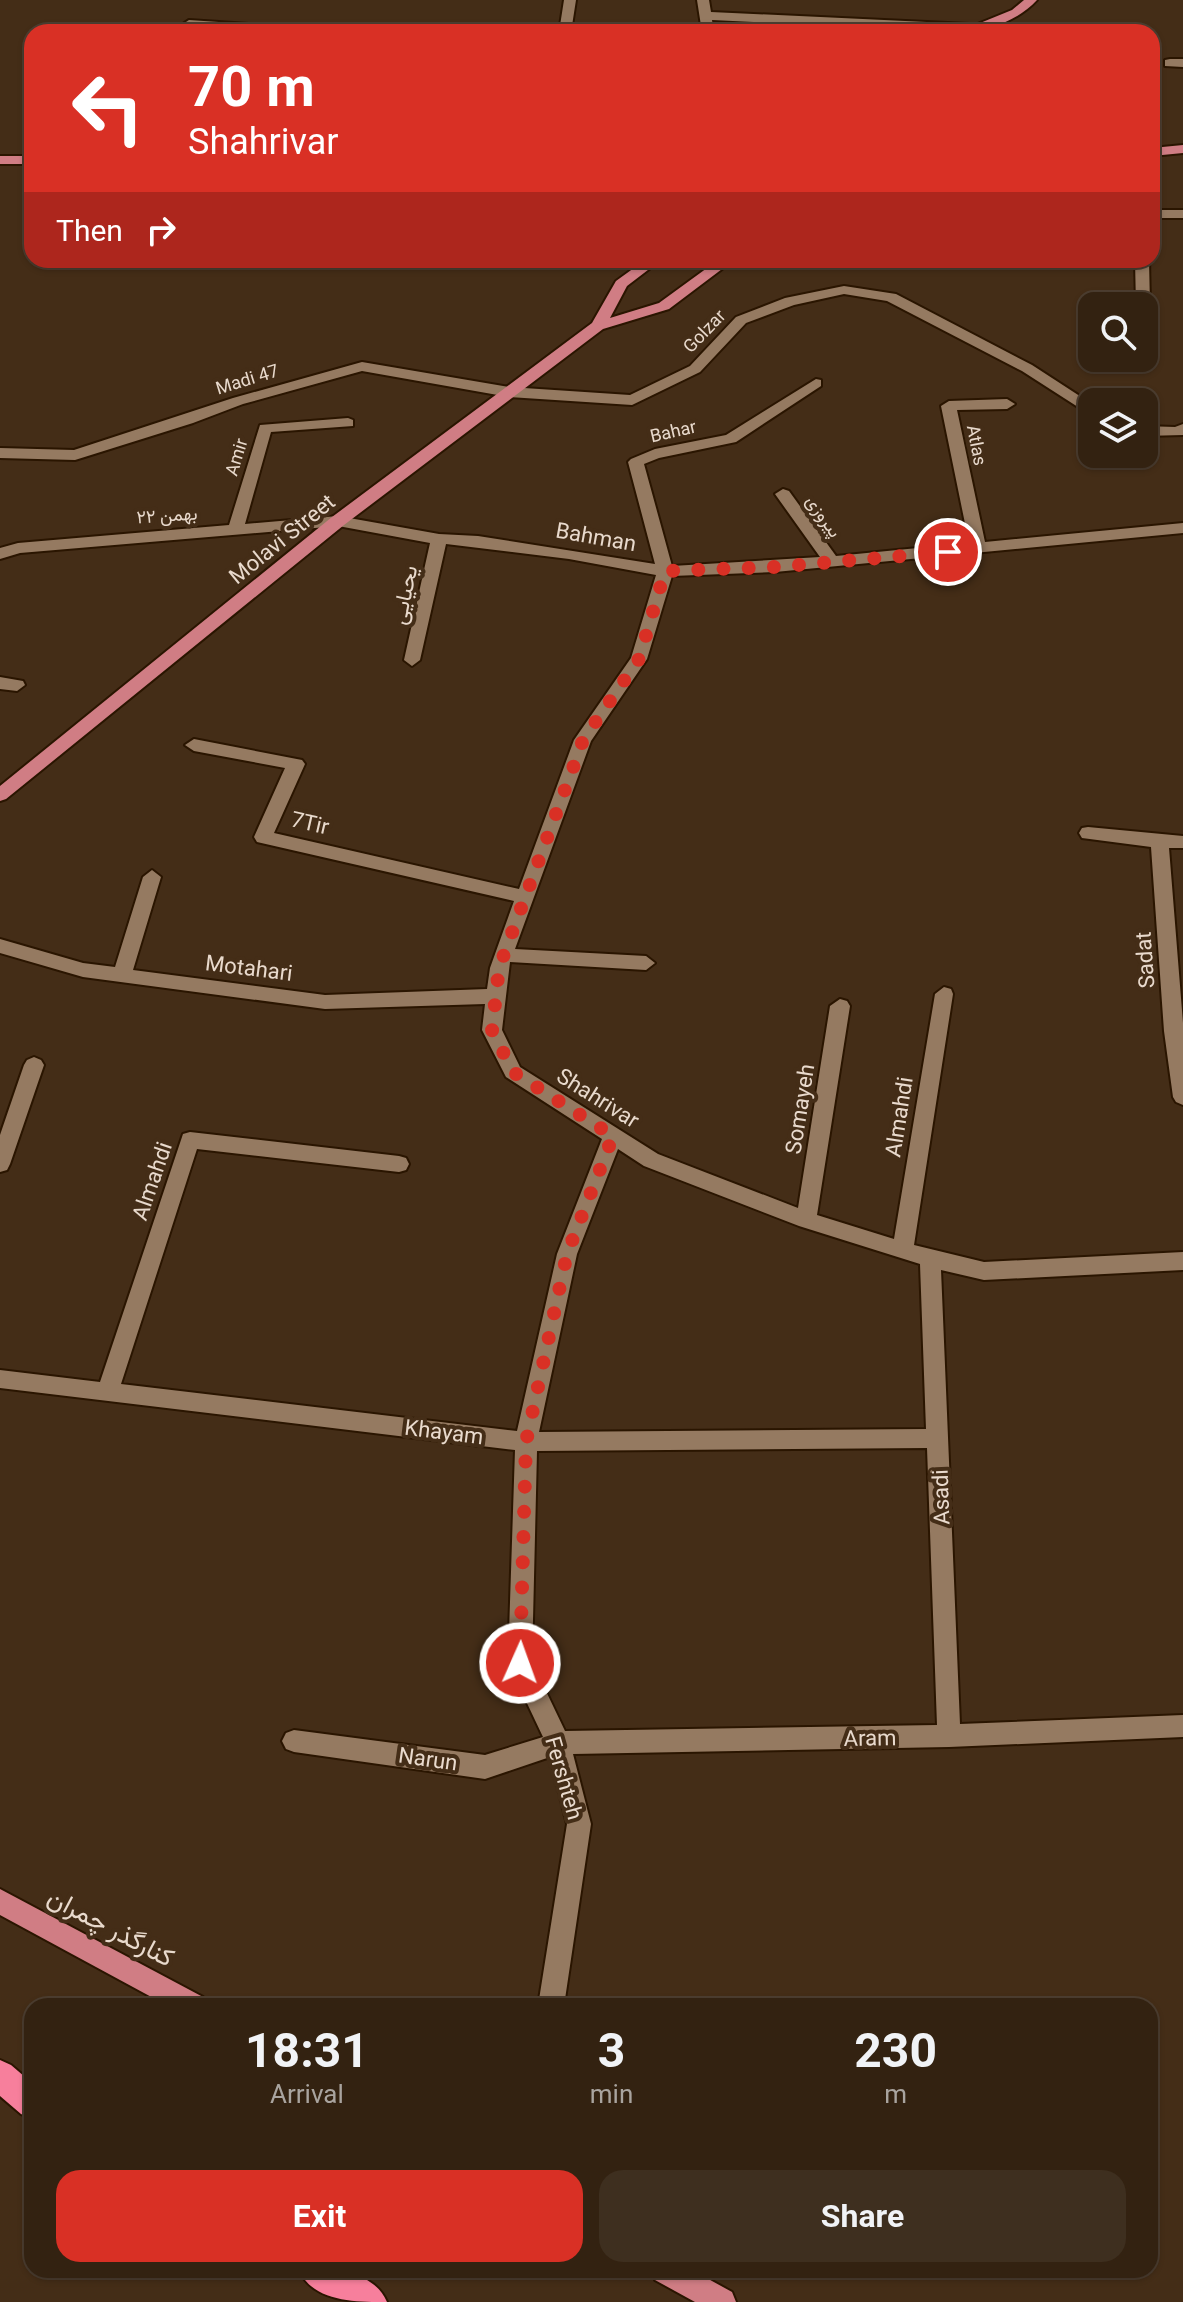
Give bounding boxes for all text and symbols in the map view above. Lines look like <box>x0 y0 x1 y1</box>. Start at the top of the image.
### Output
text: 70 m <box>188 54 315 120</box>
icon: left <box>56 56 160 160</box>
text: Shahrivar <box>188 121 339 163</box>
icon: right <box>139 208 183 252</box>
text: Then <box>56 213 123 248</box>
map controls <box>1078 292 1158 468</box>
button: search <box>1078 292 1158 372</box>
street label: Golzar <box>678 305 730 357</box>
street label: Madi 47 <box>213 359 281 399</box>
button: layers <box>1078 388 1158 468</box>
street label: Bahar <box>648 416 698 446</box>
street label: Atlas <box>963 423 991 467</box>
street label: Amir <box>220 436 252 478</box>
street label: Molavi Street <box>224 489 340 589</box>
street label: پیروزی <box>800 491 846 542</box>
street label: ۲۲ بهمن <box>136 502 198 529</box>
street label: Bahman <box>554 518 638 556</box>
pin <box>914 518 982 586</box>
icon: arrive <box>926 530 970 574</box>
street label: یحیایی <box>386 563 423 627</box>
street label: 7Tir <box>289 807 332 840</box>
street label: Sadat <box>1131 931 1159 989</box>
street label: Motahari <box>204 950 294 986</box>
street label: Somayeh <box>781 1062 819 1156</box>
street label: Shahrivar <box>552 1063 644 1133</box>
street label: Almahdi <box>880 1075 918 1159</box>
street label: Almahdi <box>127 1139 177 1223</box>
street label: Khayam <box>403 1415 485 1449</box>
street label: Asadi <box>928 1469 954 1525</box>
position arrow <box>478 1621 562 1705</box>
street label: Aram <box>843 1725 897 1751</box>
street label: Fershteh <box>540 1733 588 1823</box>
street label: Narun <box>397 1742 459 1776</box>
street label: کنارگذر چمران <box>41 1881 179 1975</box>
text: 18:31 <box>245 2022 369 2079</box>
text: 3 <box>598 2022 625 2079</box>
text: 230 <box>854 2022 937 2079</box>
text: Arrival <box>270 2079 344 2109</box>
text: min <box>590 2079 633 2109</box>
text: m <box>884 2079 907 2109</box>
button: Exit <box>56 2170 583 2262</box>
button: Share <box>599 2170 1126 2262</box>

